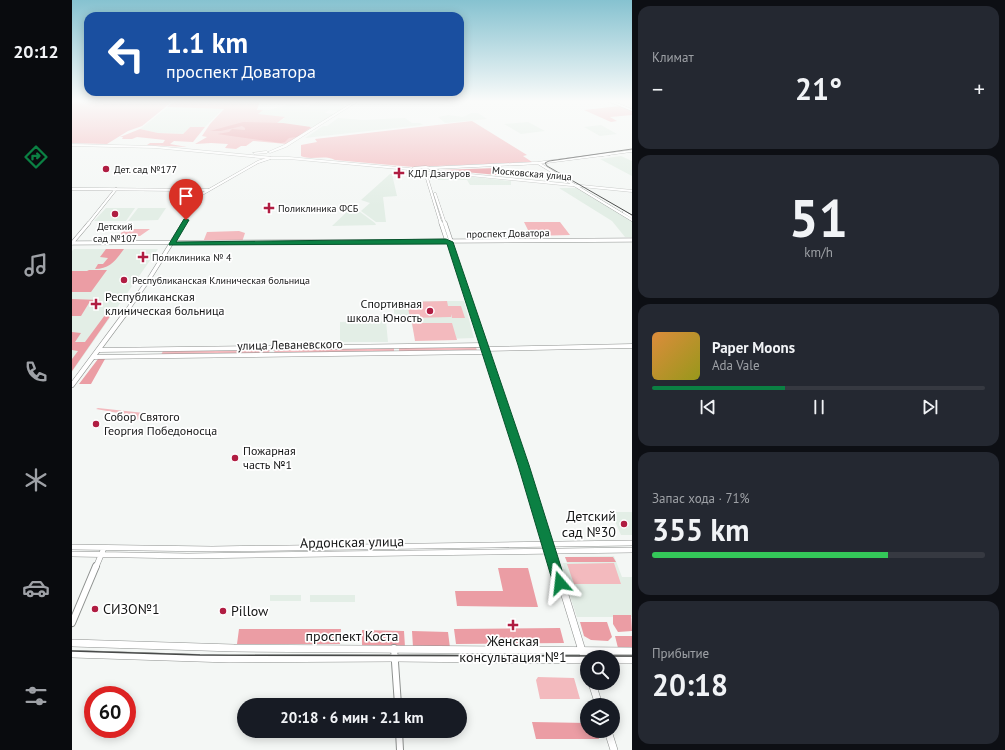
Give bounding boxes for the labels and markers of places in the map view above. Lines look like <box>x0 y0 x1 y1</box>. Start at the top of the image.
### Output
place label: Дет. сад №177 <box>114 163 177 176</box>
marker: Дет. сад №177 <box>101 164 111 174</box>
marker: КДЛ Дзагуров <box>393 167 405 179</box>
place label: КДЛ Дзагуров <box>408 167 470 180</box>
pin <box>169 179 203 220</box>
marker: Поликлиника ФСБ <box>263 202 275 214</box>
place label: Поликлиника ФСБ <box>278 202 359 215</box>
marker: Детский сад №107 <box>110 209 120 219</box>
place label: Детский сад №107 <box>93 220 137 245</box>
marker: Поликлиника № 4 <box>137 251 149 263</box>
place label: Поликлиника № 4 <box>152 251 232 264</box>
place label: Республиканская Клиническая больница <box>132 274 310 287</box>
marker: Республиканская Клиническая больница <box>119 275 129 285</box>
place label: Республиканская клиническая больница <box>105 289 225 318</box>
place label: Спортивная школа Юность <box>347 296 422 325</box>
marker: Республиканская клиническая больница <box>90 298 102 310</box>
marker: Спортивная школа Юность <box>425 306 435 316</box>
place label: Собор Святого Георгия Победоносца <box>104 409 217 438</box>
marker: Собор Святого Георгия Победоносца <box>91 419 101 429</box>
place label: Пожарная часть №1 <box>243 443 296 472</box>
marker: Пожарная часть №1 <box>230 453 240 463</box>
place label: Детский сад №30 <box>562 507 616 541</box>
marker: Детский сад №30 <box>619 519 629 529</box>
place label: СИЗО№1 <box>103 600 160 618</box>
place label: Pillow <box>231 602 269 620</box>
marker: СИЗО№1 <box>90 604 100 614</box>
marker: Pillow <box>218 606 228 616</box>
marker: Женская консультация №1 <box>507 619 519 631</box>
place label: Женская консультация №1 <box>459 632 567 666</box>

